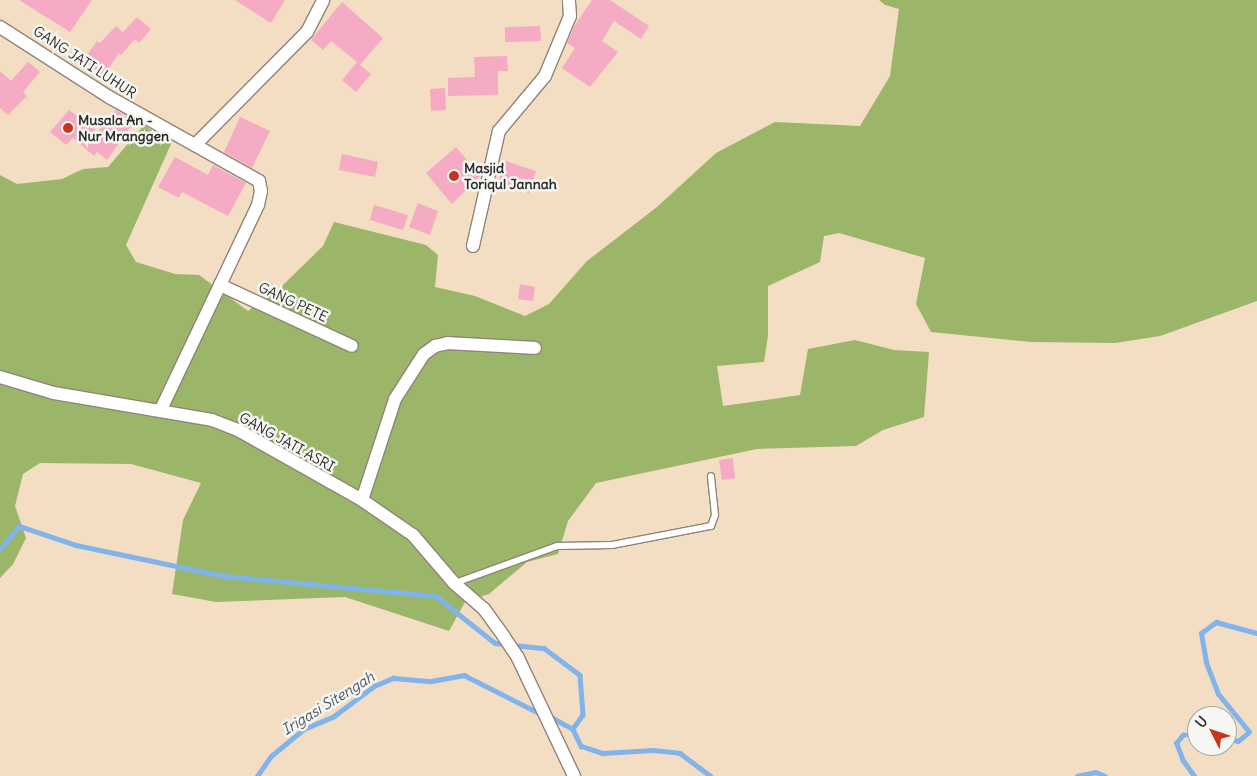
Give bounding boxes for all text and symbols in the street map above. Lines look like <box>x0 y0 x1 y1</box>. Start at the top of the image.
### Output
street label: GANG JATI LUHUR <box>30 22 140 102</box>
place label: Musala An - Nur Mranggen <box>78 112 169 144</box>
marker: Musala An - Nur Mranggen <box>62 122 74 134</box>
place label: Masjid Toriqul Jannah <box>464 160 557 192</box>
marker: Masjid Toriqul Jannah <box>448 170 460 182</box>
street label: GANG PETE <box>256 279 330 325</box>
street label: GANG JATI ASRI <box>236 409 338 475</box>
water label: Irigasi Sitengah <box>278 667 378 739</box>
north arrow <box>1187 706 1237 756</box>
text: U <box>1192 712 1211 731</box>

